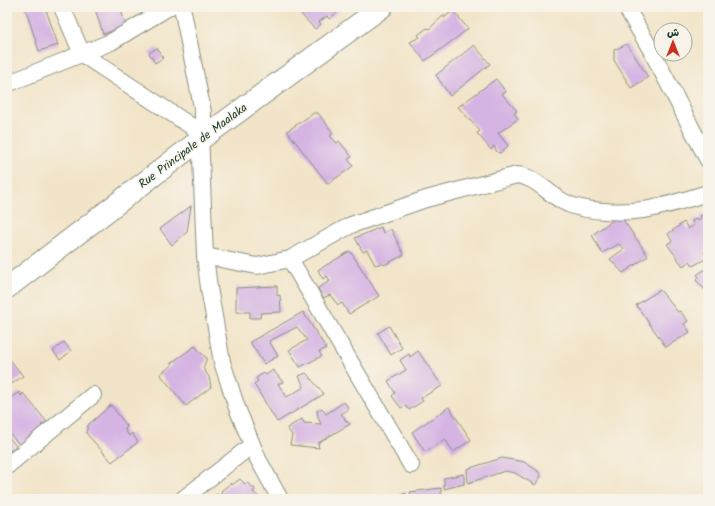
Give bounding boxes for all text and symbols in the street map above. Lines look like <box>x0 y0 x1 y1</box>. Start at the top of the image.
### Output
north arrow <box>653 22 693 62</box>
text: ش <box>667 24 679 42</box>
street label: Rue Principale de Maalaka <box>134 98 252 193</box>

